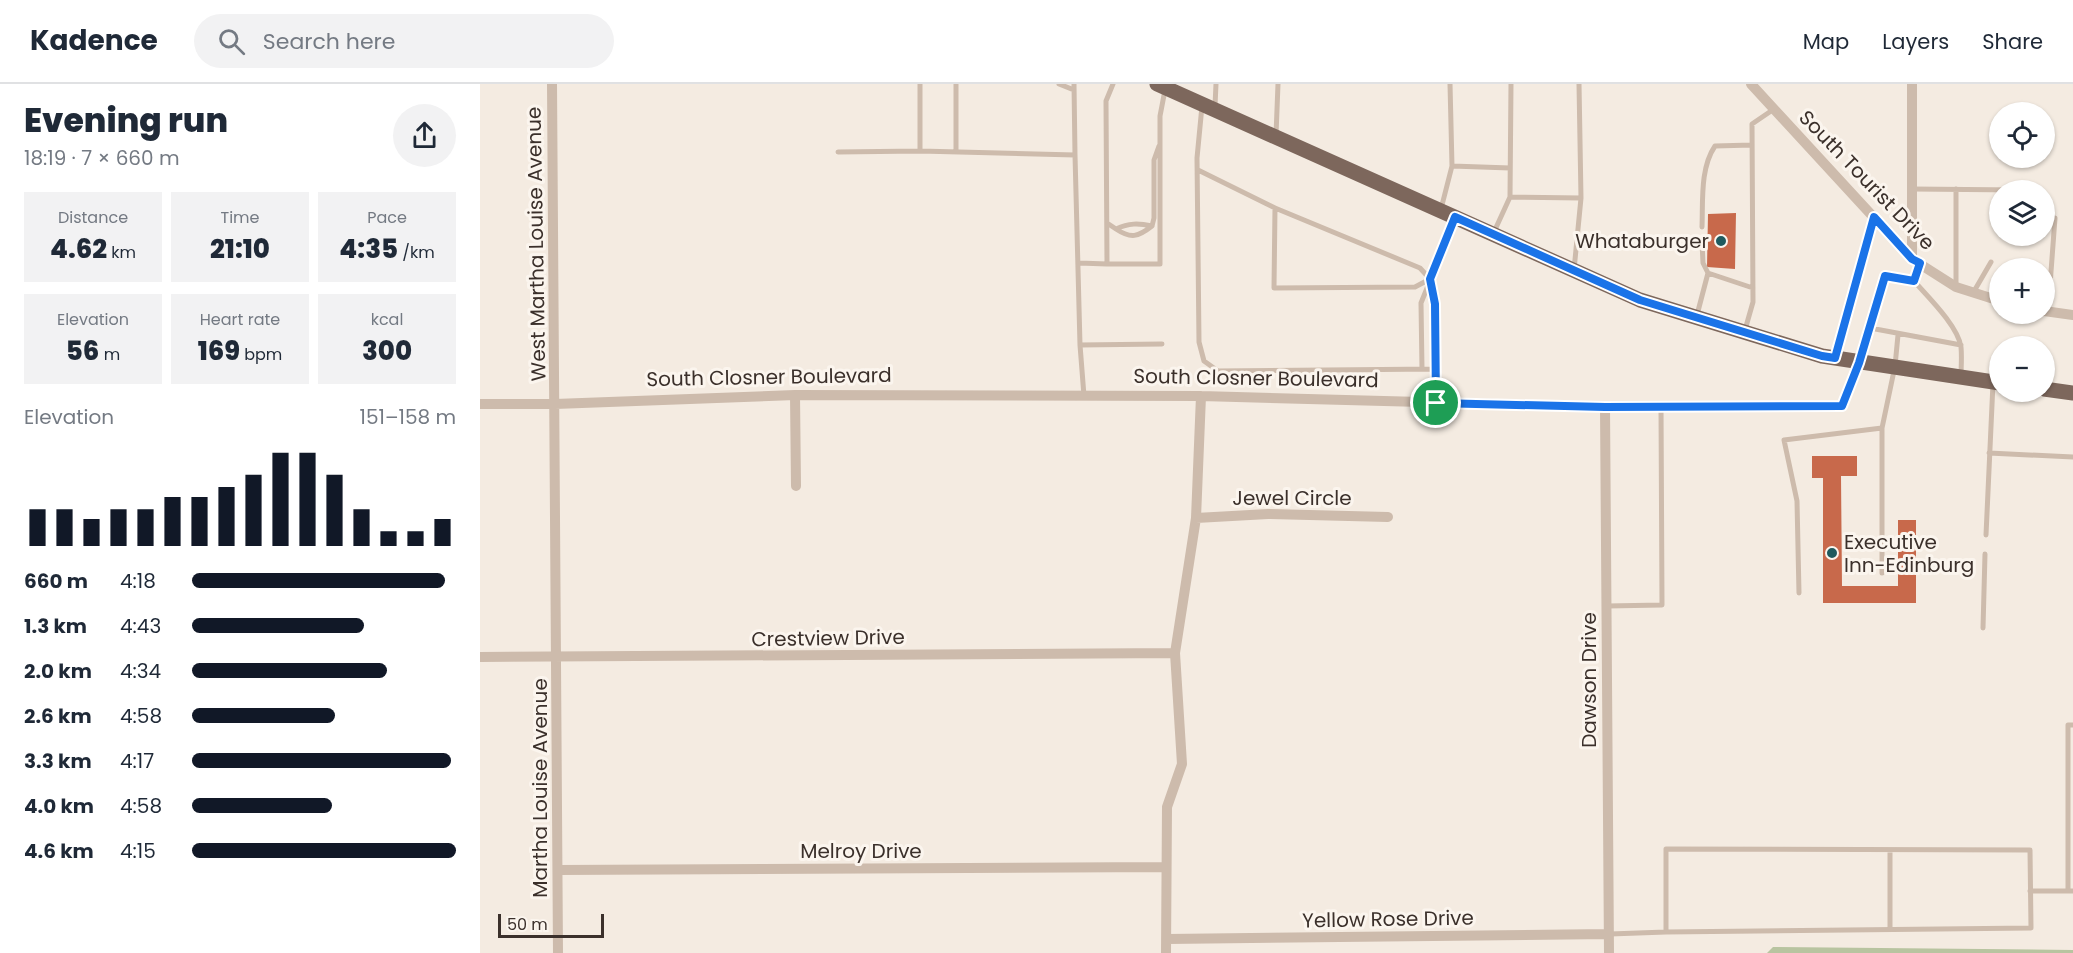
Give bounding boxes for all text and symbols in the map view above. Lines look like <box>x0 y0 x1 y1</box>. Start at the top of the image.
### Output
search box <box>194 14 614 68</box>
text: Kadence <box>30 21 158 60</box>
icon: search <box>215 25 248 58</box>
text: Search here <box>263 26 395 57</box>
text: Map <box>1803 27 1849 56</box>
text: Layers <box>1882 27 1949 56</box>
text: Share <box>1982 27 2043 56</box>
text: Evening run <box>24 97 228 144</box>
map controls <box>1989 102 2055 402</box>
button: locate <box>1989 102 2055 168</box>
button: share <box>393 104 456 167</box>
street label: South Tourist Drive <box>1793 104 1941 256</box>
street label: West Martha Louise Avenue <box>520 106 552 382</box>
text: 18:19 · 7 × 660 m <box>24 144 180 172</box>
button: layers <box>1989 180 2055 246</box>
text: Distance <box>58 206 128 229</box>
text: Time <box>221 206 260 229</box>
text: Pace <box>367 206 407 229</box>
place label: Whataburger <box>1575 227 1709 255</box>
text: 4.62 <box>50 231 107 267</box>
text: 21:10 <box>210 231 270 267</box>
text: 4:35 <box>339 231 398 267</box>
marker: Whataburger <box>1714 234 1728 248</box>
text: km <box>107 241 136 264</box>
text: /km <box>398 241 435 264</box>
button: + <box>1989 258 2055 324</box>
text: Elevation <box>57 308 129 331</box>
text: Heart rate <box>200 308 280 331</box>
text: kcal <box>371 308 403 331</box>
text: 56 <box>66 333 99 369</box>
text: 169 <box>198 333 240 369</box>
text: 300 <box>362 333 412 369</box>
button: − <box>1989 336 2055 402</box>
text: m <box>99 343 120 366</box>
text: bpm <box>240 343 282 366</box>
street label: South Closner Boulevard <box>646 361 892 393</box>
street label: South Closner Boulevard <box>1133 362 1379 394</box>
pin <box>1410 377 1461 428</box>
icon: arrive <box>1419 386 1452 419</box>
text: Elevation <box>24 403 114 431</box>
text: 151–158 m <box>360 403 456 431</box>
street label: Jewel Circle <box>1232 484 1352 512</box>
place label: Executive Inn-Edinburg <box>1844 528 1974 579</box>
marker: Executive Inn-Edinburg <box>1825 546 1839 560</box>
text: 660 m <box>24 567 88 595</box>
text: 4:18 <box>120 567 156 595</box>
text: 1.3 km <box>24 612 87 640</box>
text: 4:43 <box>120 612 161 640</box>
street label: Dawson Drive <box>1575 612 1603 748</box>
street label: Crestview Drive <box>751 623 905 653</box>
text: 2.0 km <box>24 657 92 685</box>
text: 4:34 <box>120 657 161 685</box>
street label: Martha Louise Avenue <box>526 678 554 898</box>
text: 2.6 km <box>24 702 92 730</box>
text: 4:58 <box>120 702 162 730</box>
text: 3.3 km <box>24 747 92 775</box>
text: 4:17 <box>120 747 154 775</box>
text: 4.0 km <box>24 792 94 820</box>
text: 4:58 <box>120 792 162 820</box>
text: 4.6 km <box>24 837 94 865</box>
text: 4:15 <box>120 837 156 865</box>
street label: Melroy Drive <box>800 837 922 865</box>
street label: Yellow Rose Drive <box>1302 904 1474 934</box>
scale bar <box>498 911 604 938</box>
text: 50 m <box>507 913 548 936</box>

